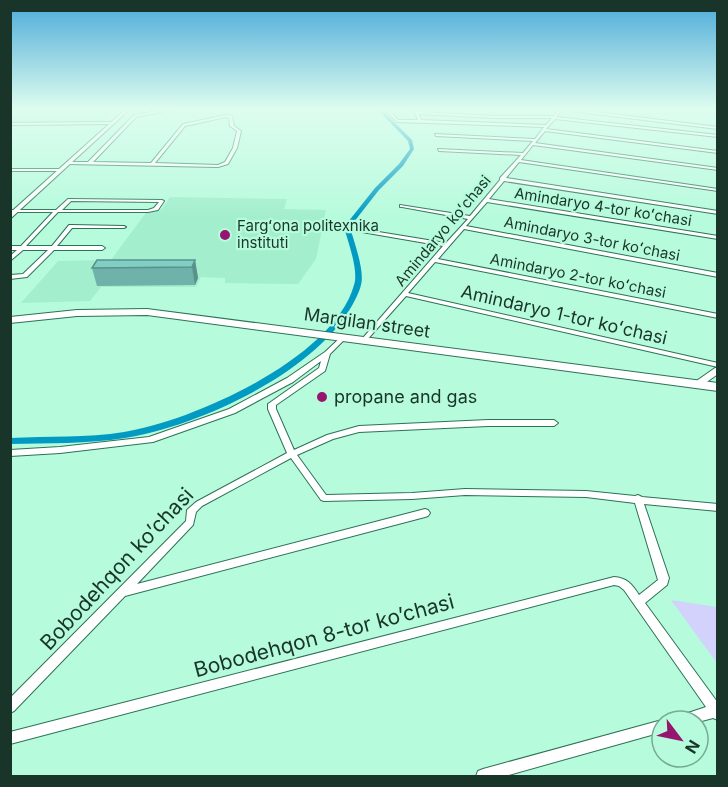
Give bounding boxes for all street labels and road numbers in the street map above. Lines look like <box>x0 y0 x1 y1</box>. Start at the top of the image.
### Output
street label: Amindaryo koʻchasi <box>391 171 495 290</box>
street label: Amindaryo 4-tor koʻchasi <box>513 183 693 230</box>
street label: Amindaryo 3-tor koʻchasi <box>502 212 682 265</box>
street label: Amindaryo 2-tor koʻchasi <box>489 249 668 302</box>
street label: Amindaryo 1-tor koʻchasi <box>459 281 669 348</box>
street label: Margilan street <box>303 303 432 342</box>
street label: Bobodehqon koʼchasi <box>35 482 198 655</box>
street label: Bobodehqon 8-tor koʼchasi <box>191 589 457 682</box>

